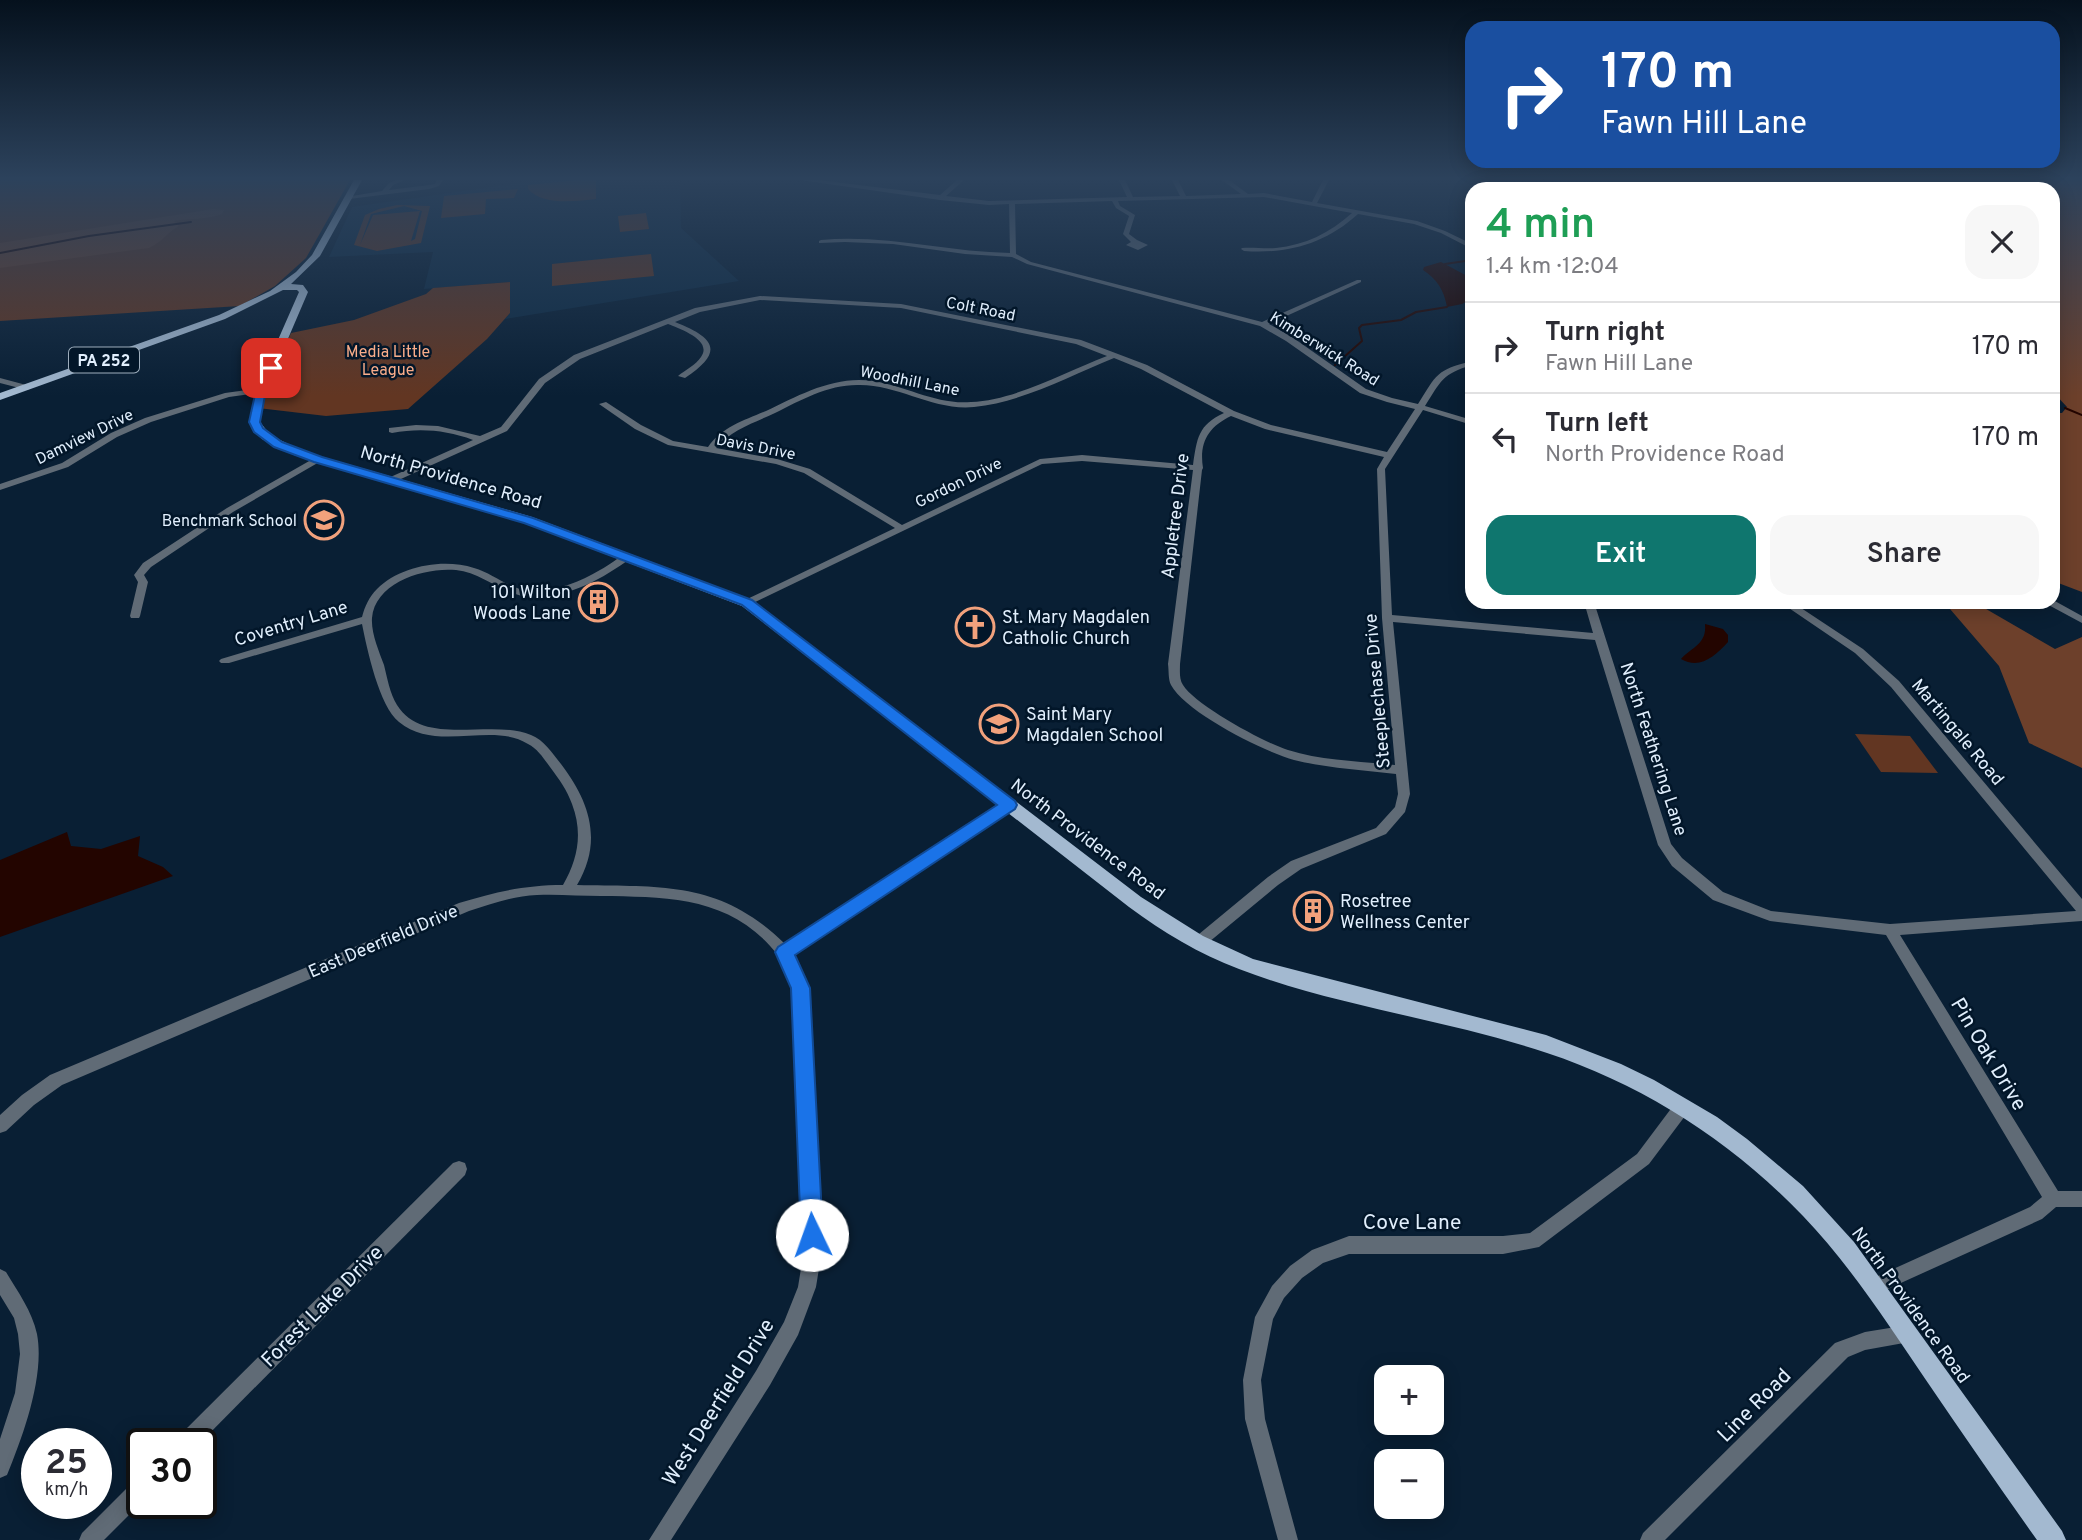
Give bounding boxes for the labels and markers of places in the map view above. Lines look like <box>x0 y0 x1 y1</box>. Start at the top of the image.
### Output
pin <box>241 338 301 398</box>
school or university icon: Benchmark School <box>303 499 345 541</box>
place label: Benchmark School <box>162 512 297 532</box>
building icon: 101 Wilton Woods Lane <box>577 581 619 623</box>
place label: 101 Wilton Woods Lane <box>473 582 571 626</box>
church icon: St. Mary Magdalen Catholic Church <box>954 606 996 648</box>
place label: St. Mary Magdalen Catholic Church <box>1002 607 1150 651</box>
school or university icon: Saint Mary Magdalen School <box>978 703 1020 745</box>
place label: Saint Mary Magdalen School <box>1026 704 1163 748</box>
building icon: Rosetree Wellness Center <box>1292 890 1334 932</box>
place label: Rosetree Wellness Center <box>1340 891 1470 935</box>

